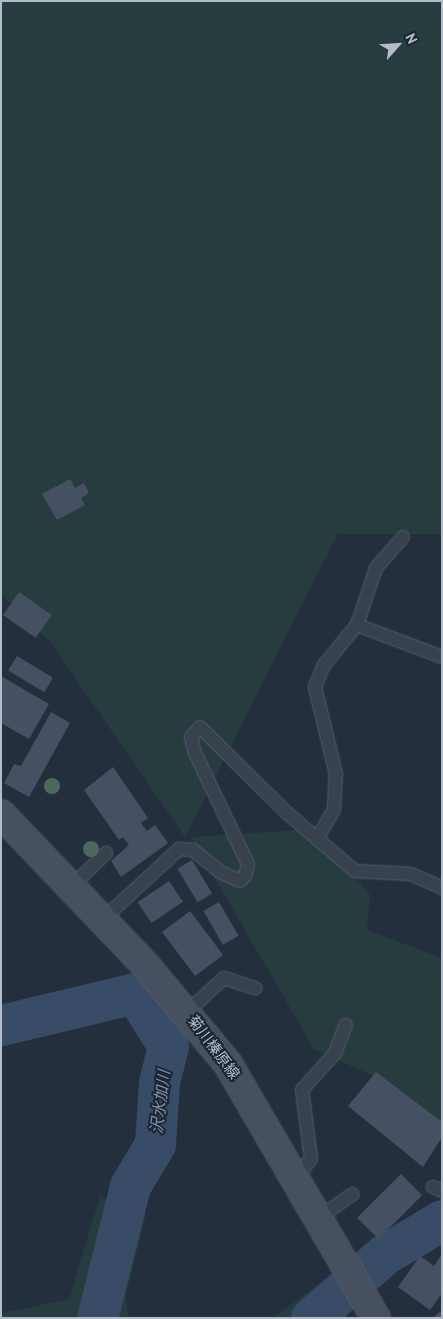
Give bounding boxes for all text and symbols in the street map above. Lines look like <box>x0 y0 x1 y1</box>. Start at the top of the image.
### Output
north arrow <box>373 20 423 70</box>
text: N <box>401 30 422 46</box>
street label: 菊川榛原線 <box>184 1012 244 1082</box>
water label: 沢水加川 <box>147 1069 173 1135</box>

